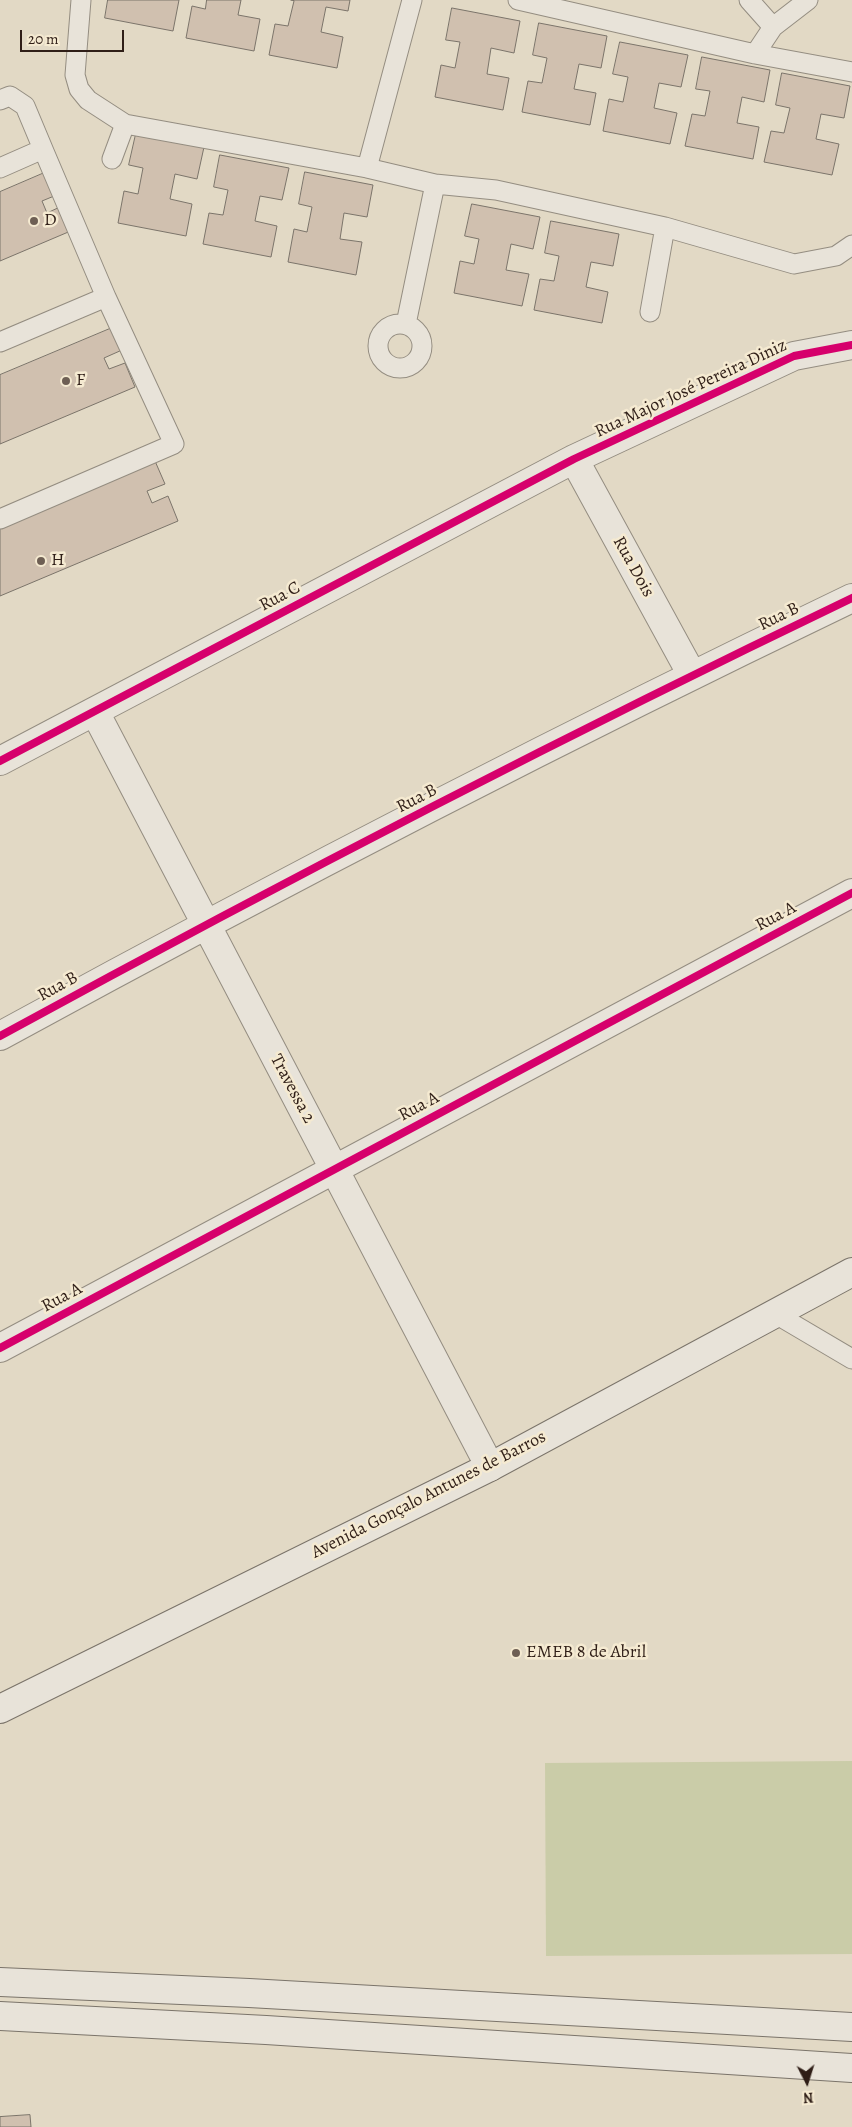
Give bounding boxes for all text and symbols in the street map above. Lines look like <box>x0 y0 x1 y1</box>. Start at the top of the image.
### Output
scale bar <box>22 20 126 52</box>
text: 20 m <box>28 29 59 49</box>
place label: D <box>44 210 57 232</box>
marker: D <box>28 215 40 227</box>
street label: Rua Major José Pereira Diniz <box>592 335 790 443</box>
place label: F <box>76 370 85 392</box>
marker: F <box>60 375 72 387</box>
street label: Rua Dois <box>608 533 658 601</box>
place label: H <box>51 550 65 572</box>
marker: H <box>35 555 47 567</box>
street label: Rua C <box>256 577 304 617</box>
street label: Rua B <box>755 598 803 636</box>
street label: Rua B <box>393 780 441 818</box>
street label: Rua A <box>752 897 800 937</box>
street label: Rua B <box>34 967 82 1007</box>
street label: Travessa 2 <box>265 1051 319 1127</box>
street label: Rua A <box>395 1087 443 1127</box>
street label: Rua A <box>38 1278 86 1318</box>
street label: Avenida Gonçalo Antunes de Barros <box>308 1426 550 1564</box>
place label: EMEB 8 de Abril <box>526 1642 646 1664</box>
marker: EMEB 8 de Abril <box>510 1647 522 1659</box>
north arrow <box>782 2057 832 2107</box>
text: N <box>802 2088 814 2107</box>

